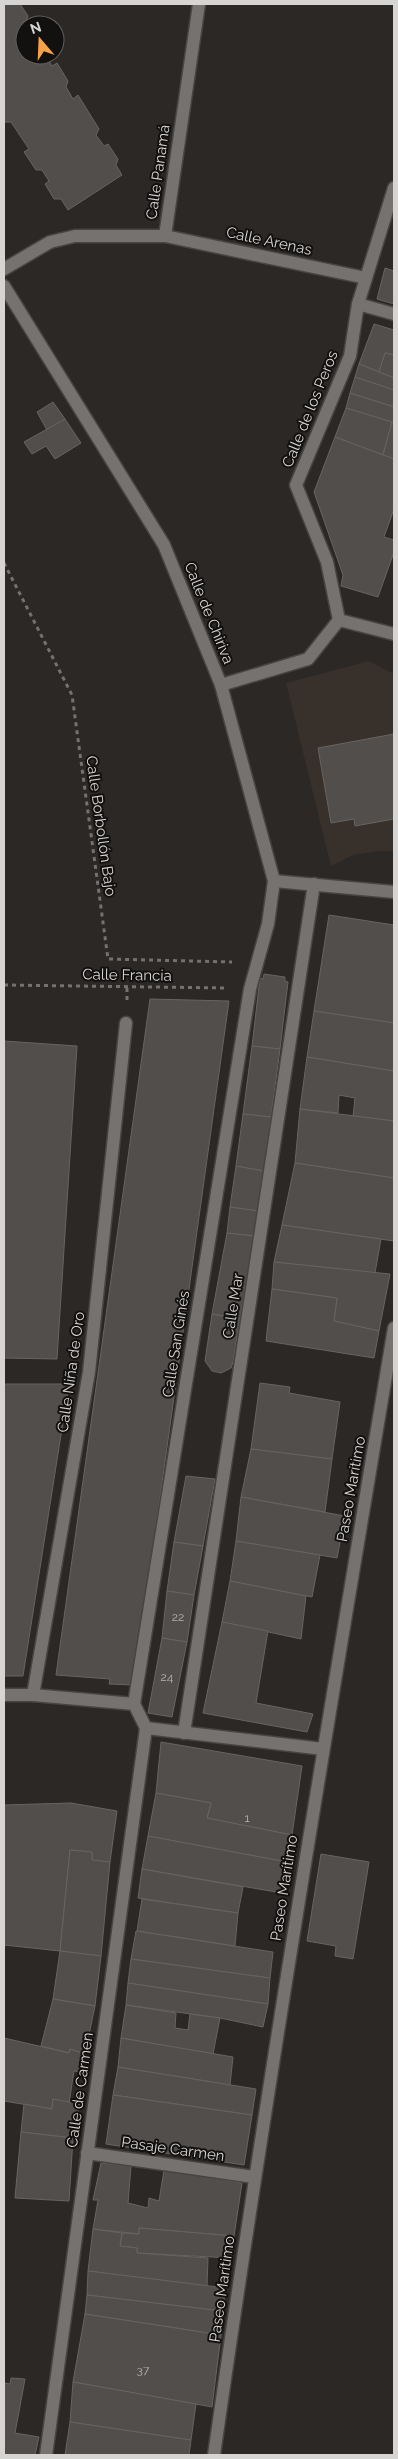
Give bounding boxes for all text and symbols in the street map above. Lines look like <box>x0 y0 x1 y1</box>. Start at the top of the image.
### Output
north arrow <box>15 15 65 65</box>
text: N <box>28 18 43 37</box>
street label: Calle Panamá <box>142 123 174 221</box>
street label: Calle Arenas <box>225 223 313 259</box>
street label: Calle de los Peros <box>278 348 342 470</box>
street label: Calle de Chiriva <box>180 560 238 666</box>
street label: Calle Borbollón Bajo <box>82 755 120 897</box>
street label: Calle Francia <box>82 965 172 985</box>
street label: Calle Mar <box>219 1271 247 1340</box>
street label: Calle San Ginés <box>159 1289 193 1399</box>
street label: Calle Niña de Oro <box>54 1310 88 1434</box>
street label: Paseo Marítimo <box>333 1435 369 1543</box>
house number: 22 <box>172 1610 184 1624</box>
house number: 24 <box>161 1670 174 1684</box>
house number: 1 <box>244 1811 250 1825</box>
street label: Paseo Marítimo <box>267 1834 301 1942</box>
street label: Calle de Carmen <box>63 2031 97 2149</box>
street label: Pasaje Carmen <box>120 2133 226 2165</box>
street label: Paseo Marítimo <box>206 2235 238 2343</box>
house number: 37 <box>137 2363 150 2377</box>

